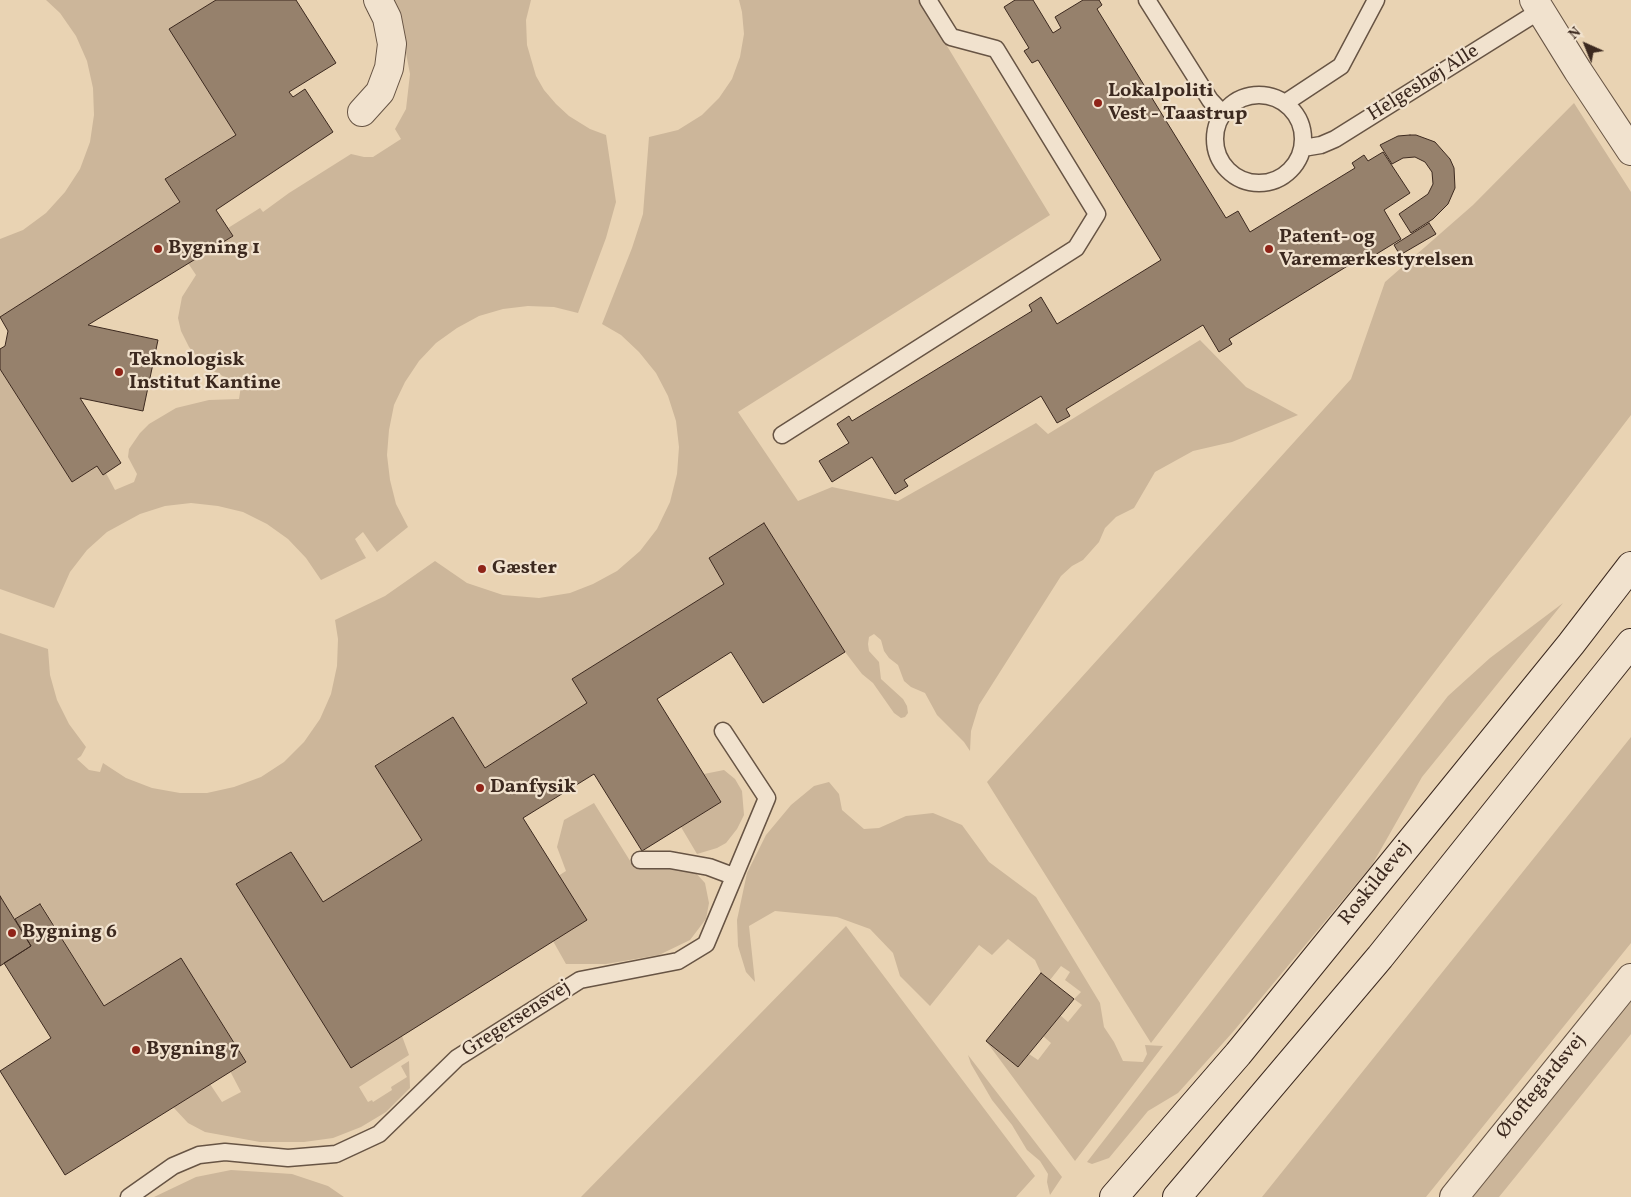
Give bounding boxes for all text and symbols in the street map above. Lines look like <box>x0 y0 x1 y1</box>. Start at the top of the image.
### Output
north arrow <box>1561 20 1611 70</box>
text: N <box>1565 23 1585 44</box>
street label: Helgeshøj Alle <box>1364 40 1484 128</box>
place label: Lokalpoliti Vest - Taastrup <box>1108 80 1247 127</box>
marker: Lokalpoliti Vest - Taastrup <box>1092 97 1104 109</box>
place label: Patent- og Varemærkestyrelsen <box>1279 226 1474 273</box>
place label: Bygning 1 <box>168 237 260 261</box>
marker: Bygning 1 <box>152 243 164 255</box>
marker: Patent- og Varemærkestyrelsen <box>1263 243 1275 255</box>
place label: Teknologisk Institut Kantine <box>129 349 281 396</box>
marker: Teknologisk Institut Kantine <box>113 366 125 378</box>
place label: Gæster <box>492 557 557 581</box>
marker: Gæster <box>476 563 488 575</box>
place label: Danfysik <box>490 776 576 800</box>
marker: Danfysik <box>474 782 486 794</box>
street label: Roskildevej <box>1335 837 1417 931</box>
place label: Bygning 6 <box>22 921 117 945</box>
marker: Bygning 6 <box>6 927 18 939</box>
street label: Gregersensvej <box>458 976 576 1064</box>
street label: Øtoftegårdsvej <box>1492 1029 1592 1145</box>
place label: Bygning 7 <box>146 1038 240 1062</box>
marker: Bygning 7 <box>130 1044 142 1056</box>

